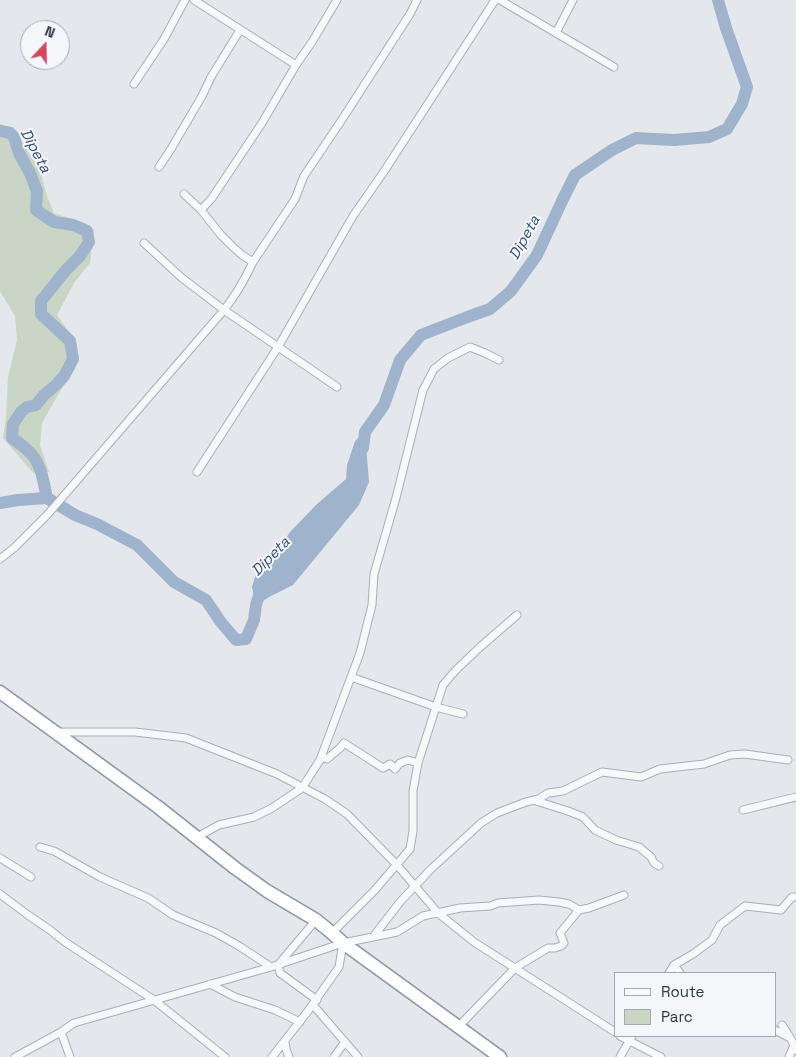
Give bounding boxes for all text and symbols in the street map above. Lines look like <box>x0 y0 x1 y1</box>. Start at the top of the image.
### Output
north arrow <box>20 20 70 70</box>
text: N <box>42 22 58 42</box>
water label: Dipeta <box>16 126 54 176</box>
water label: Dipeta <box>506 213 544 263</box>
water label: Dipeta <box>248 534 294 580</box>
legend <box>614 972 776 1037</box>
text: Route <box>661 982 704 1001</box>
text: Parc <box>661 1007 693 1026</box>

